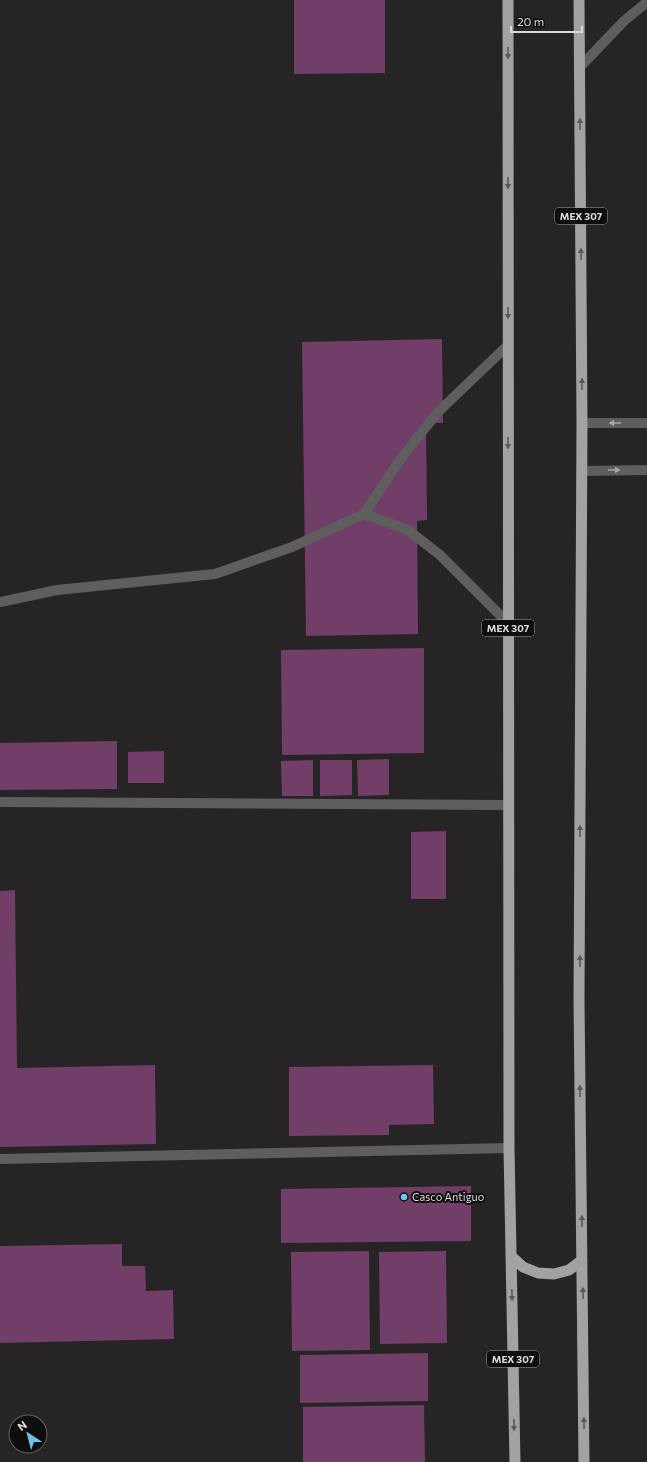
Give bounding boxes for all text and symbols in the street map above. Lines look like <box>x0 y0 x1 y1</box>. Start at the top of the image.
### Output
scale bar <box>511 8 582 34</box>
text: 20 m <box>517 14 544 28</box>
one-way arrow <box>505 47 511 60</box>
one-way arrow <box>577 117 583 130</box>
one-way arrow <box>505 177 511 190</box>
road number: MEX 307 <box>555 208 607 224</box>
one-way arrow <box>578 247 584 260</box>
one-way arrow <box>505 307 511 320</box>
one-way arrow <box>579 377 585 390</box>
one-way arrow <box>608 420 621 426</box>
one-way arrow <box>505 437 511 450</box>
one-way arrow <box>608 467 621 473</box>
road number: MEX 307 <box>482 620 534 636</box>
one-way arrow <box>577 824 583 837</box>
one-way arrow <box>577 954 583 967</box>
one-way arrow <box>577 1084 583 1097</box>
place label: Casco Antiguo <box>412 1190 485 1203</box>
marker: Casco Antiguo <box>399 1192 409 1202</box>
one-way arrow <box>579 1214 585 1227</box>
one-way arrow <box>580 1286 586 1299</box>
one-way arrow <box>509 1289 515 1302</box>
road number: MEX 307 <box>487 1351 539 1367</box>
north arrow <box>8 1414 48 1454</box>
one-way arrow <box>581 1416 587 1429</box>
text: N <box>15 1418 29 1433</box>
one-way arrow <box>511 1419 517 1432</box>

